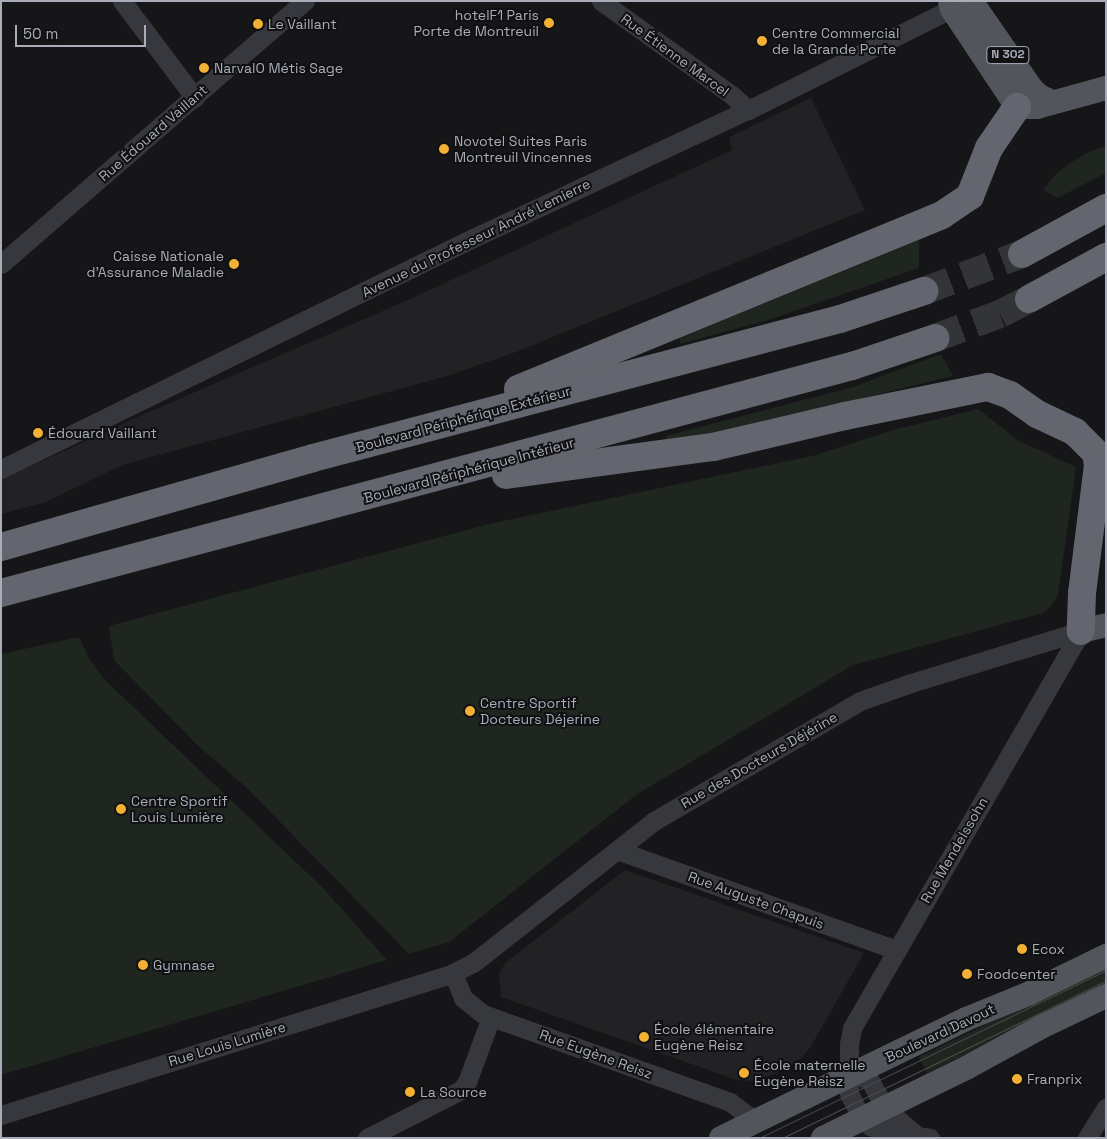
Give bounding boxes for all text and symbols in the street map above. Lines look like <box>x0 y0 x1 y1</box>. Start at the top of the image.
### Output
place label: hotelF1 Paris Porte de Montreuil <box>414 7 539 40</box>
street label: Rue Étienne Marcel <box>618 10 732 100</box>
scale bar <box>18 15 149 47</box>
place label: Le Vaillant <box>268 16 337 32</box>
marker: hotelF1 Paris Porte de Montreuil <box>543 17 555 29</box>
marker: Le Vaillant <box>252 18 264 30</box>
text: 50 m <box>23 24 58 43</box>
place label: Centre Commercial de la Grande Porte <box>772 25 899 58</box>
marker: Centre Commercial de la Grande Porte <box>756 35 768 47</box>
road number: N 302 <box>986 46 1030 64</box>
place label: NarvalO Métis Sage <box>214 60 343 76</box>
marker: NarvalO Métis Sage <box>198 62 210 74</box>
street label: Rue Édouard Vaillant <box>95 81 211 185</box>
place label: Novotel Suites Paris Montreuil Vincennes <box>454 133 592 166</box>
marker: Novotel Suites Paris Montreuil Vincennes <box>438 143 450 155</box>
street label: Avenue du Professeur André Lemierre <box>359 175 593 301</box>
place label: Caisse Nationale d'Assurance Maladie <box>86 248 224 280</box>
marker: Caisse Nationale d'Assurance Maladie <box>228 258 240 270</box>
street label: Boulevard Périphérique Extérieur <box>354 382 572 456</box>
place label: Édouard Vaillant <box>48 425 157 441</box>
marker: Édouard Vaillant <box>32 427 44 439</box>
street label: Boulevard Périphérique Intérieur <box>362 434 576 506</box>
place label: Centre Sportif Docteurs Déjerine <box>480 695 600 728</box>
marker: Centre Sportif Docteurs Déjerine <box>464 705 476 717</box>
street label: Rue des Docteurs Déjérine <box>678 708 840 812</box>
place label: Centre Sportif Louis Lumière <box>131 793 228 826</box>
street label: Rue Mendelssohn <box>917 794 991 906</box>
marker: Centre Sportif Louis Lumière <box>115 803 127 815</box>
street label: Rue Auguste Chapuis <box>686 868 826 932</box>
place label: Ecox <box>1032 941 1065 957</box>
marker: Ecox <box>1016 943 1028 955</box>
place label: Gymnase <box>153 957 215 973</box>
marker: Gymnase <box>137 959 149 971</box>
place label: Foodcenter <box>977 966 1056 982</box>
marker: Foodcenter <box>961 968 973 980</box>
street label: Boulevard Davout <box>883 1000 997 1066</box>
street label: Rue Louis Lumière <box>166 1018 288 1070</box>
place label: École élémentaire Eugène Reisz <box>654 1021 774 1054</box>
street label: Rue Eugène Reisz <box>537 1026 655 1082</box>
marker: École élémentaire Eugène Reisz <box>638 1031 650 1043</box>
place label: École maternelle Eugène Reisz <box>754 1057 866 1090</box>
marker: École maternelle Eugène Reisz <box>738 1067 750 1079</box>
place label: Franprix <box>1027 1071 1082 1087</box>
marker: Franprix <box>1011 1073 1023 1085</box>
place label: La Source <box>420 1084 487 1100</box>
marker: La Source <box>404 1086 416 1098</box>

